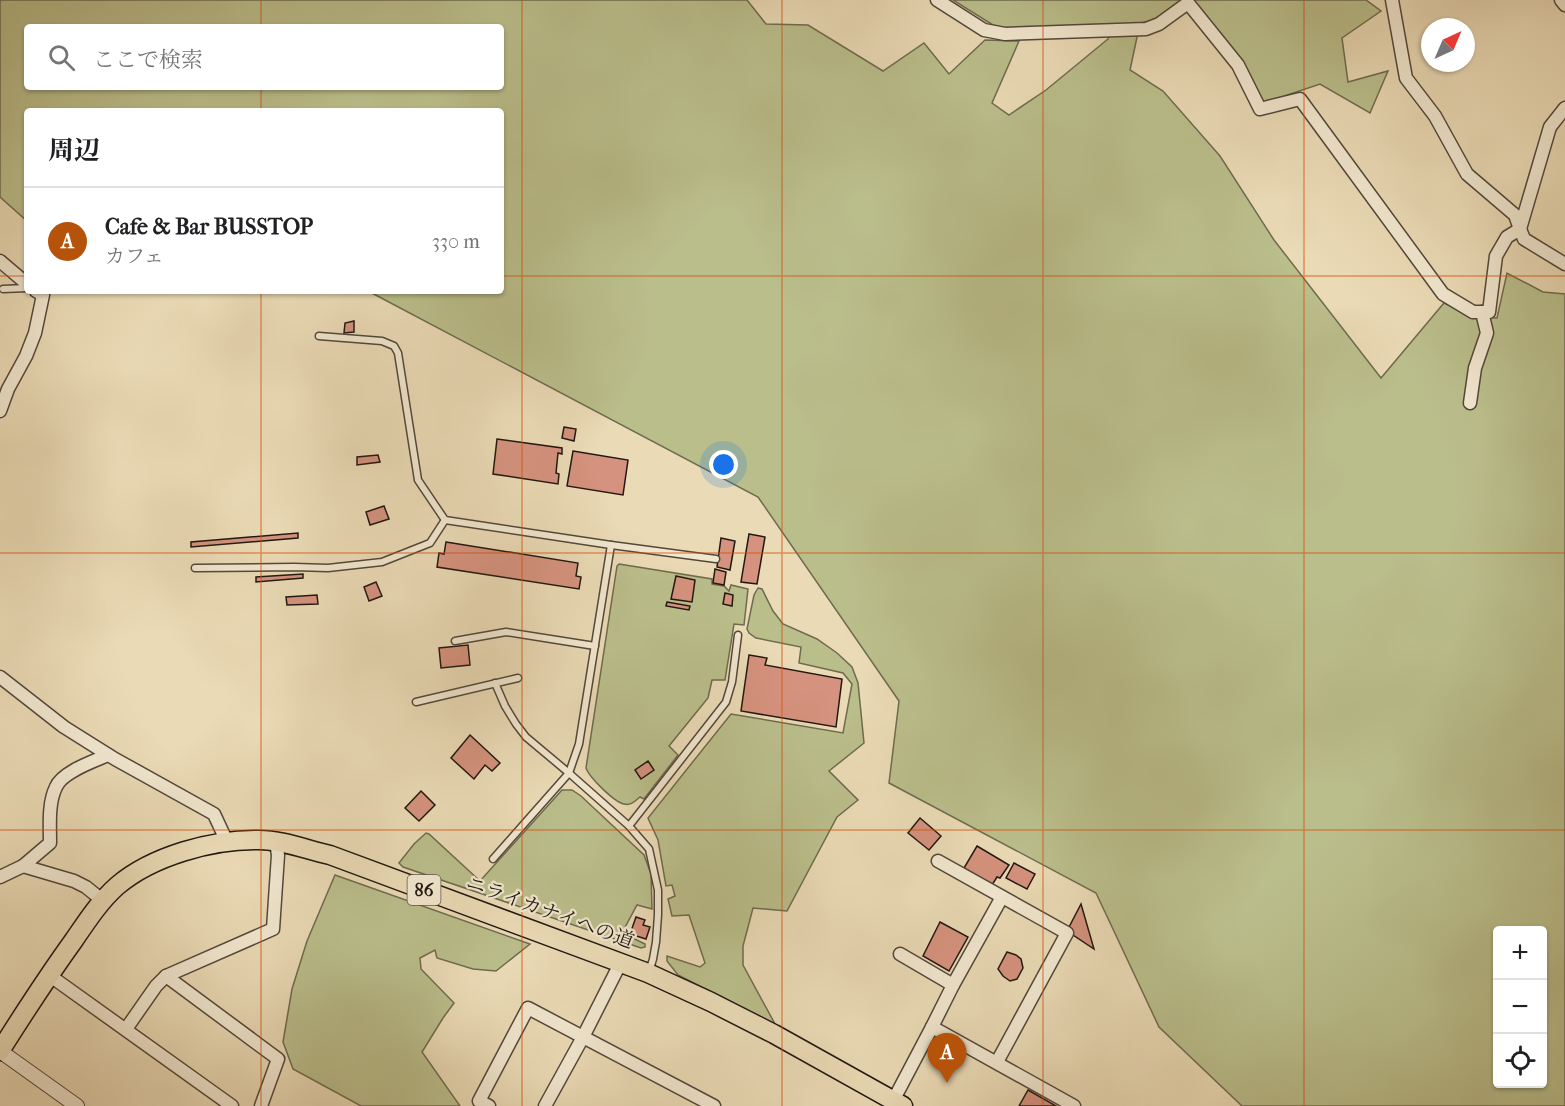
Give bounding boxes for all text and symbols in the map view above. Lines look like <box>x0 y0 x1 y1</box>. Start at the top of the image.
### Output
north arrow <box>1421 18 1475 72</box>
search box <box>24 24 504 90</box>
icon: search <box>45 41 78 74</box>
text: ここで検索 <box>93 47 203 73</box>
text: 周辺 <box>48 135 100 166</box>
text: Cafe & Bar BUSSTOP <box>105 214 313 240</box>
text: A <box>61 230 74 253</box>
text: 330 m <box>432 230 480 253</box>
text: カフェ <box>105 245 164 268</box>
your location <box>709 450 738 479</box>
street label: ニライカナイへの道 <box>463 871 637 953</box>
road number: 86 <box>408 875 440 905</box>
map controls <box>1493 926 1547 1088</box>
button: + <box>1493 926 1547 980</box>
button: − <box>1493 980 1547 1034</box>
pin: A <box>928 1034 966 1083</box>
button: locate <box>1493 1034 1547 1088</box>

